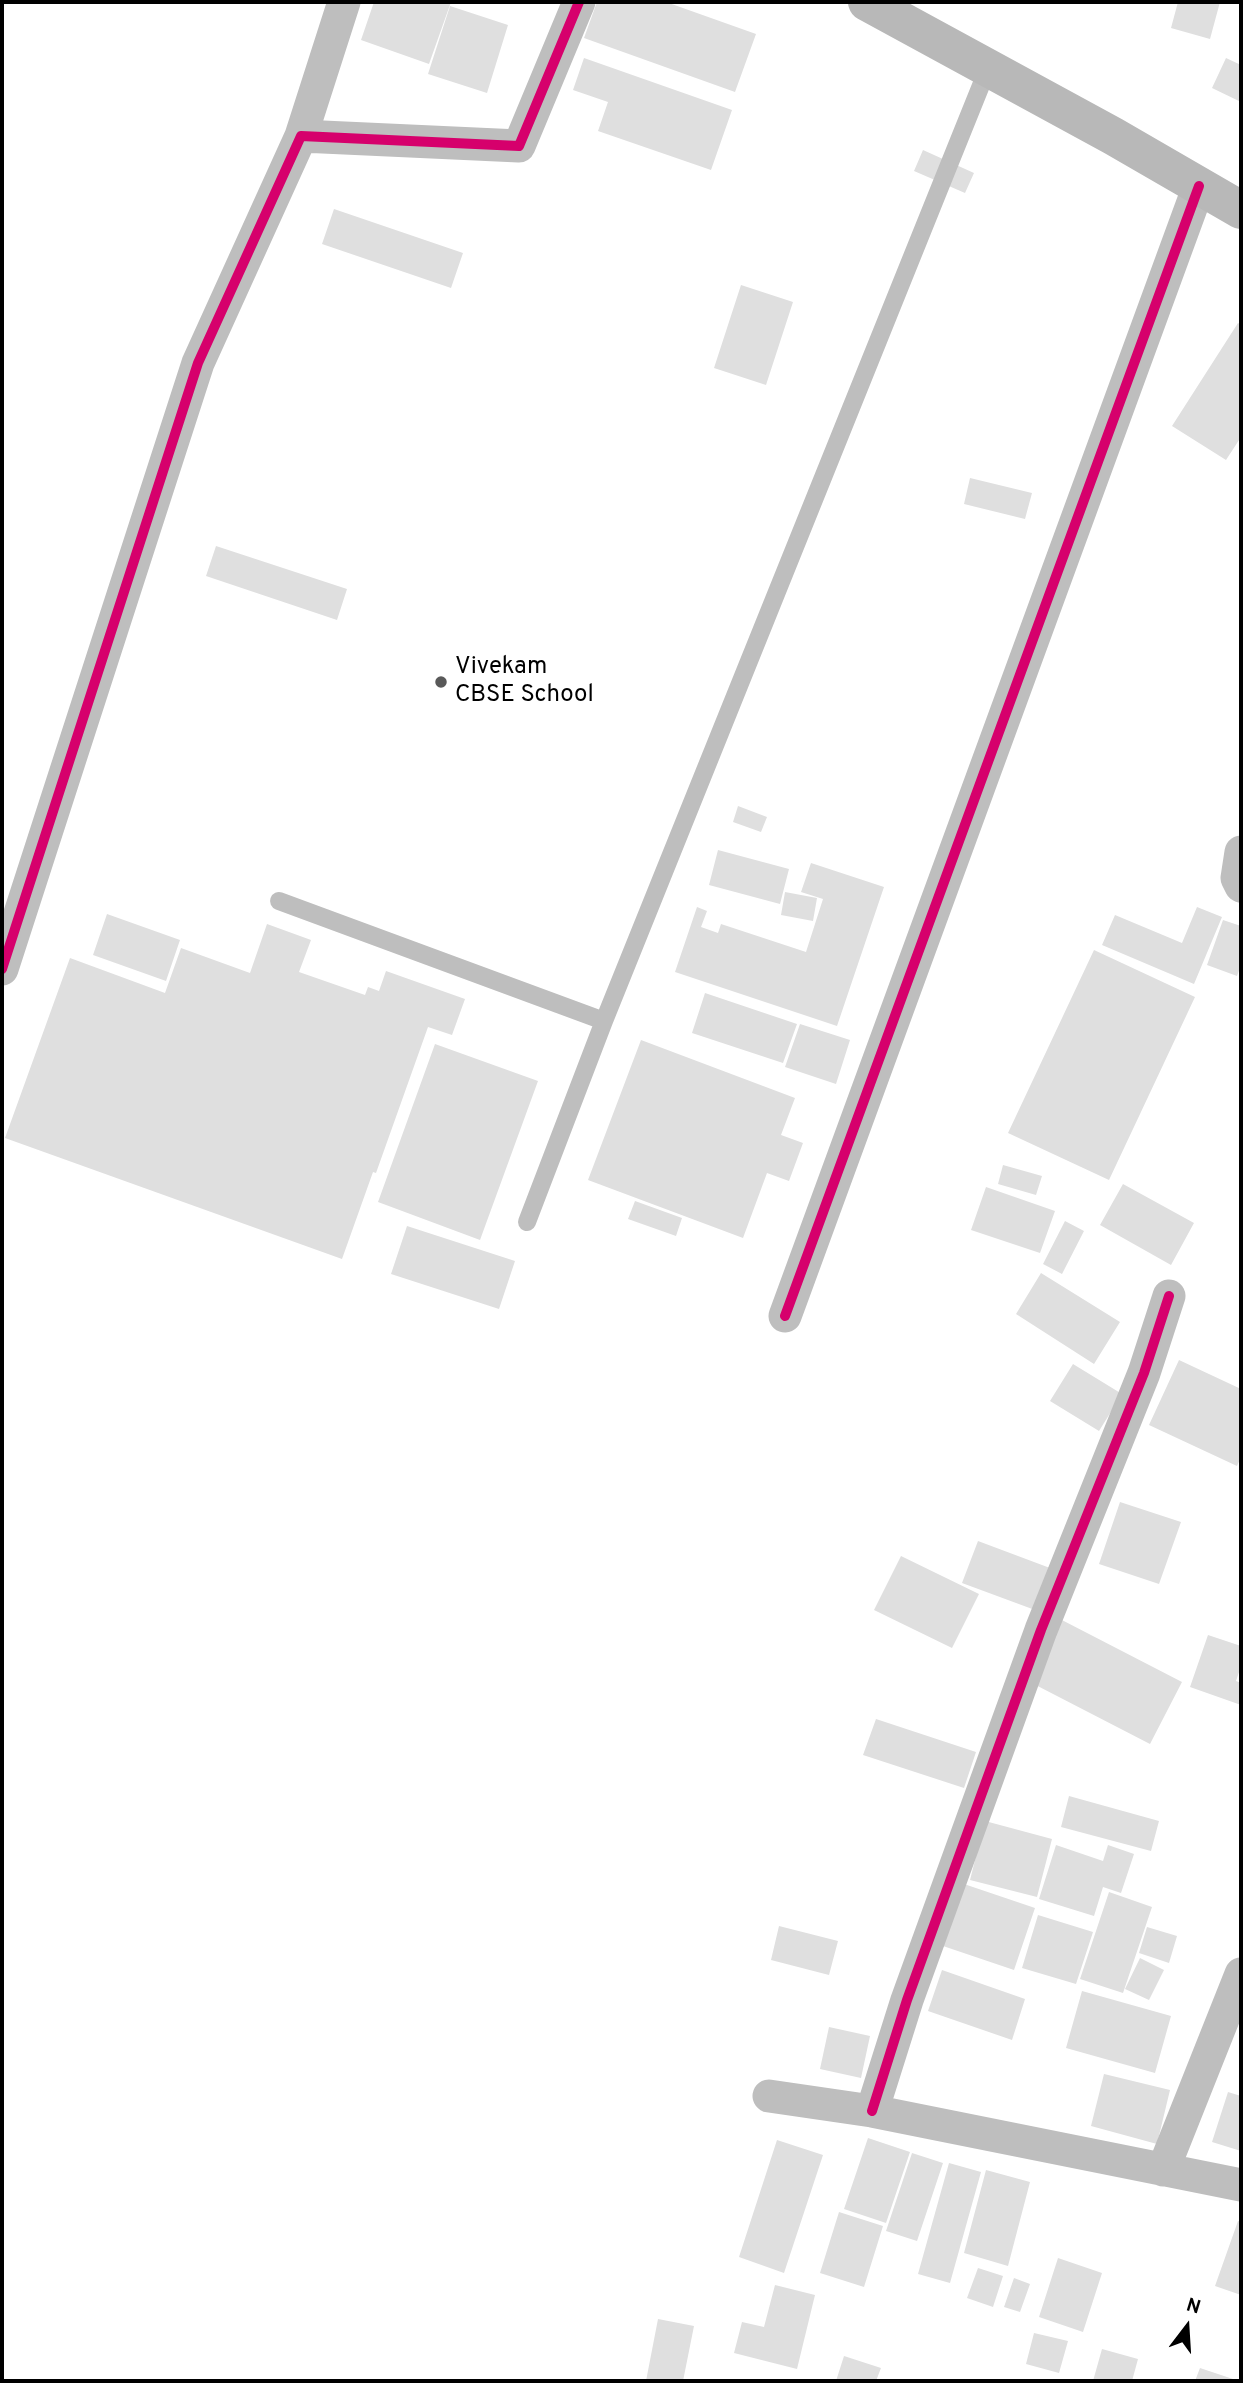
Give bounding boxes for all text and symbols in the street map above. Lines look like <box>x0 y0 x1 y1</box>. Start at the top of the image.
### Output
place label: Vivekam CBSE School <box>455 654 594 710</box>
marker: Vivekam CBSE School <box>433 674 449 690</box>
north arrow <box>1152 2292 1222 2362</box>
text: N <box>1183 2293 1203 2320</box>

